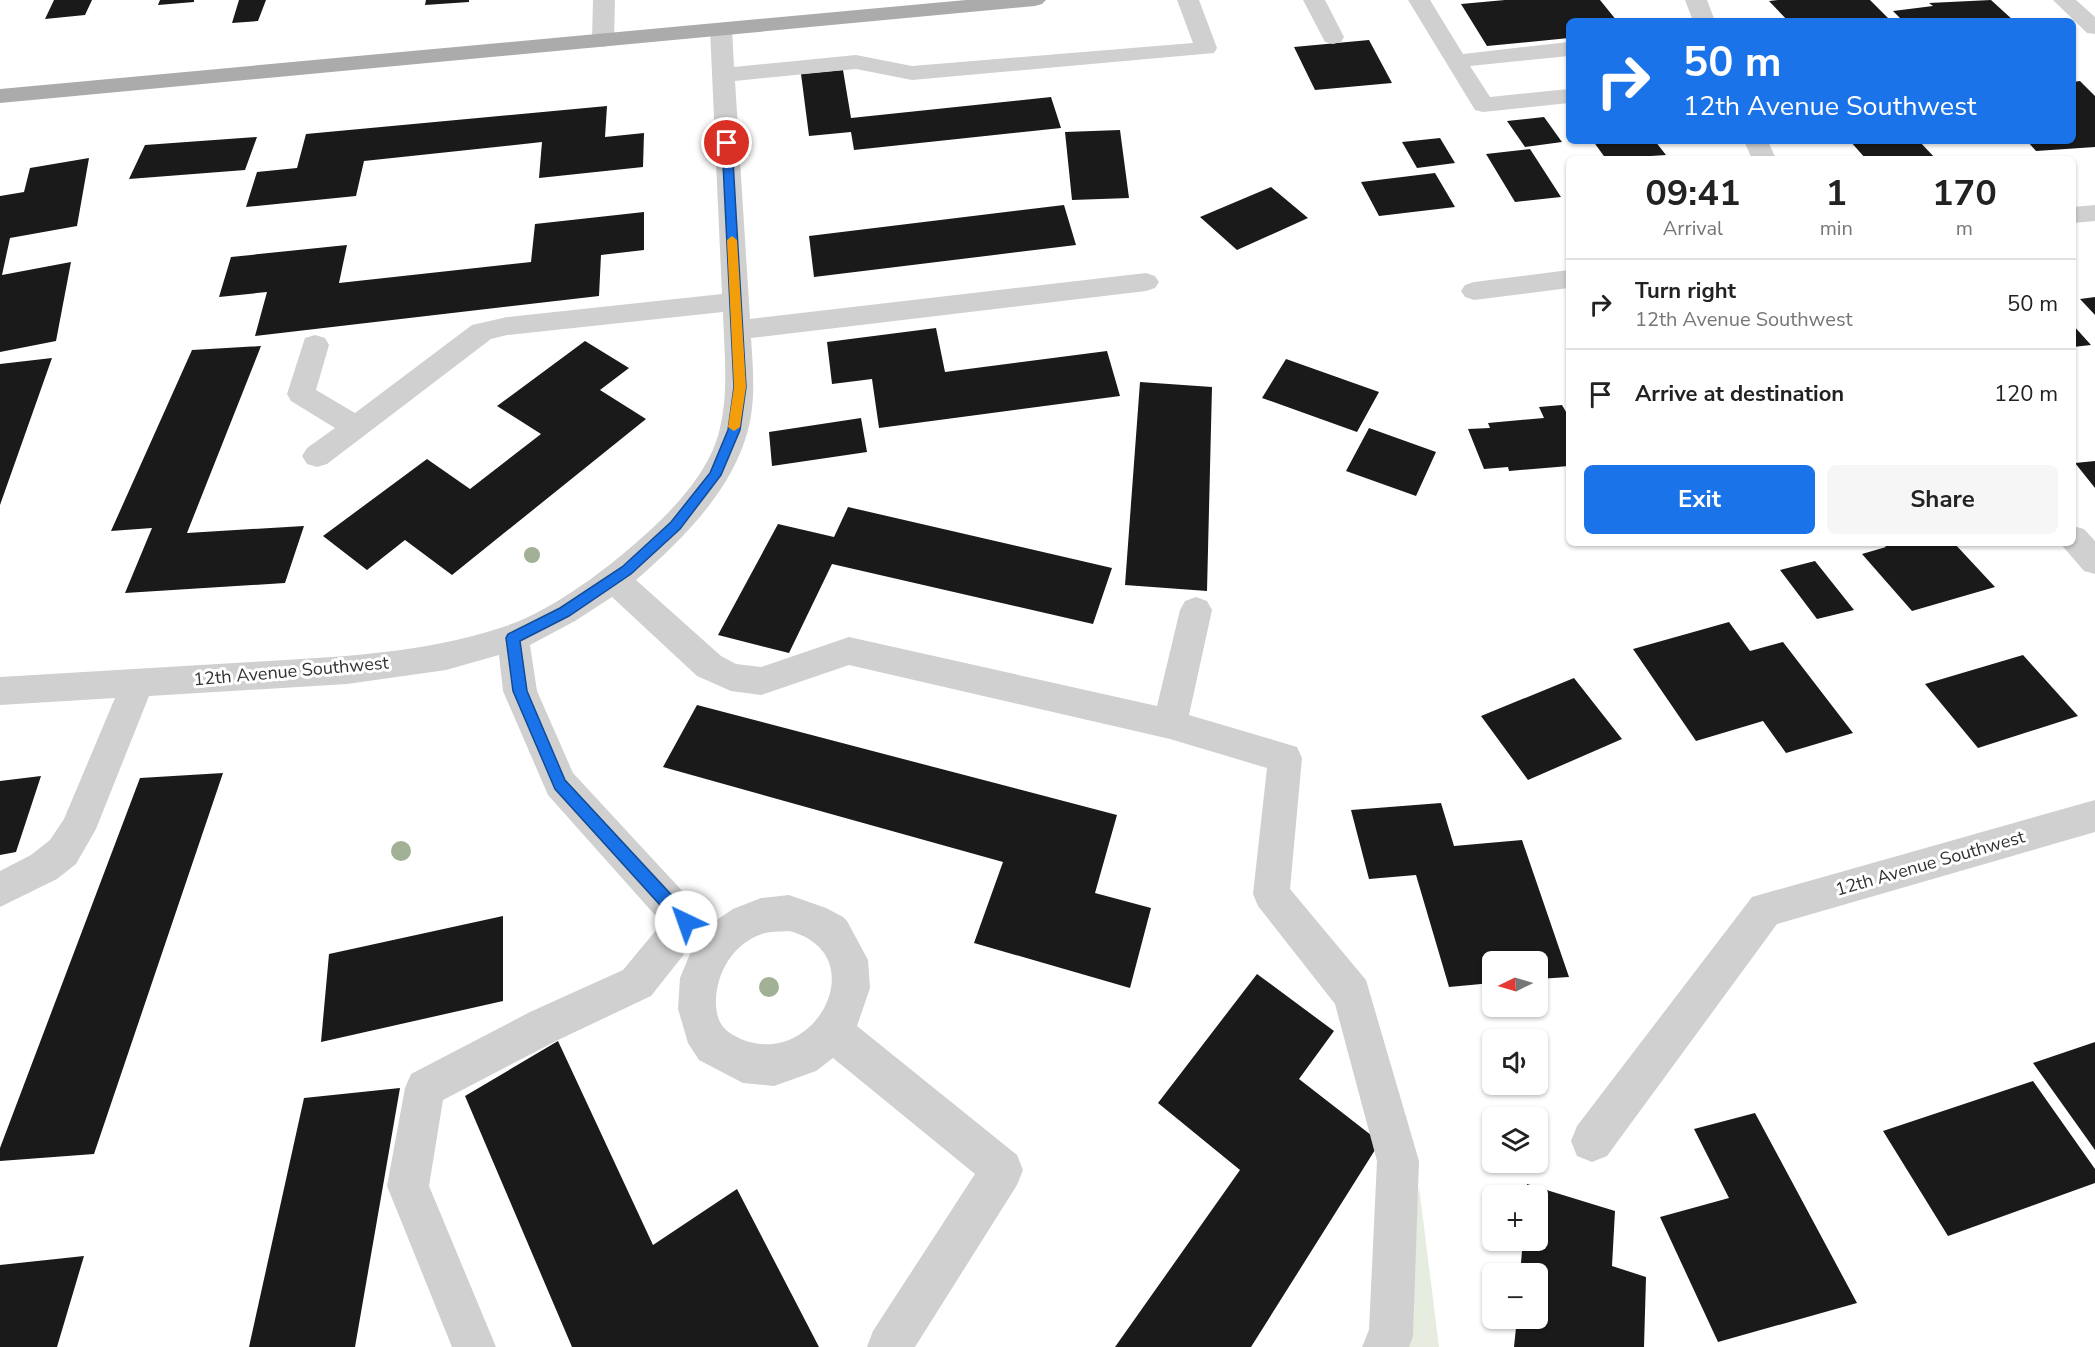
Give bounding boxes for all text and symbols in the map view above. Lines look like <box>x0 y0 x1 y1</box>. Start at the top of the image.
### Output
text: 50 m <box>1683 34 1782 91</box>
icon: right <box>1584 42 1662 120</box>
text: 12th Avenue Southwest <box>1683 88 1977 125</box>
pin <box>701 117 752 168</box>
icon: arrive <box>710 126 743 159</box>
text: 09:41 <box>1645 169 1741 218</box>
text: 1 <box>1825 169 1847 218</box>
text: 170 <box>1932 169 1997 218</box>
text: Arrival <box>1663 215 1723 242</box>
text: min <box>1820 215 1853 242</box>
text: m <box>1956 215 1973 242</box>
text: Turn right <box>1635 276 1736 306</box>
icon: right <box>1584 288 1617 321</box>
text: 50 m <box>2007 289 2058 319</box>
text: 12th Avenue Southwest <box>1635 306 1852 333</box>
icon: arrive <box>1584 378 1617 411</box>
text: Arrive at destination <box>1635 379 1844 409</box>
text: 120 m <box>1994 379 2058 409</box>
button: Exit <box>1584 465 1815 534</box>
button: Share <box>1827 465 2058 534</box>
street label: 12th Avenue Southwest <box>192 650 390 691</box>
street label: 12th Avenue Southwest <box>1833 824 2028 902</box>
position arrow <box>654 890 718 954</box>
north arrow <box>1482 951 1548 1017</box>
map controls <box>1482 951 1548 1329</box>
button: sound <box>1482 1029 1548 1095</box>
button: layers <box>1482 1107 1548 1173</box>
button: + <box>1482 1185 1548 1251</box>
button: − <box>1482 1263 1548 1329</box>

